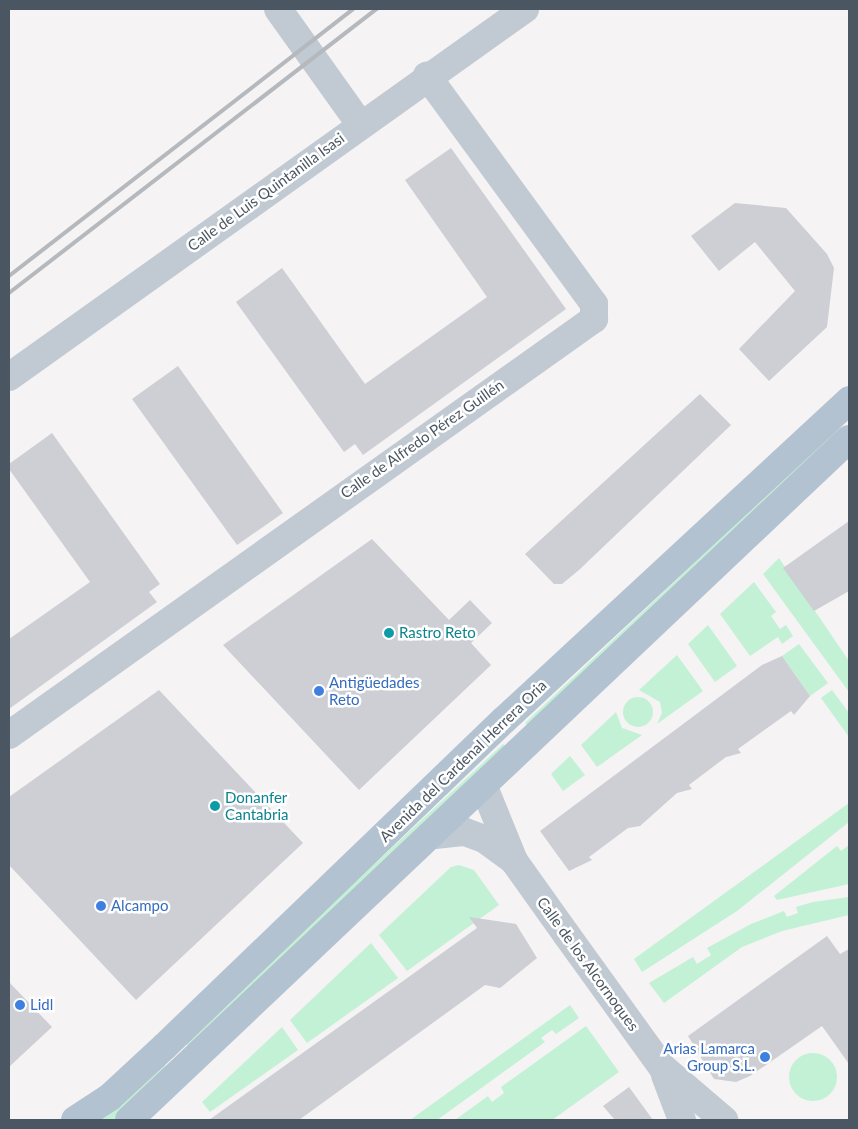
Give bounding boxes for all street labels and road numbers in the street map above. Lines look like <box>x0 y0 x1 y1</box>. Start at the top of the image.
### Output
street label: Calle de Luis Quintanilla Isasi <box>184 129 348 255</box>
street label: Calle de Alfredo Pérez Guillén <box>337 376 507 502</box>
street label: Avenida del Cardenal Herrera Oria <box>376 676 550 846</box>
street label: Calle de los Alcornoques <box>533 893 643 1035</box>

